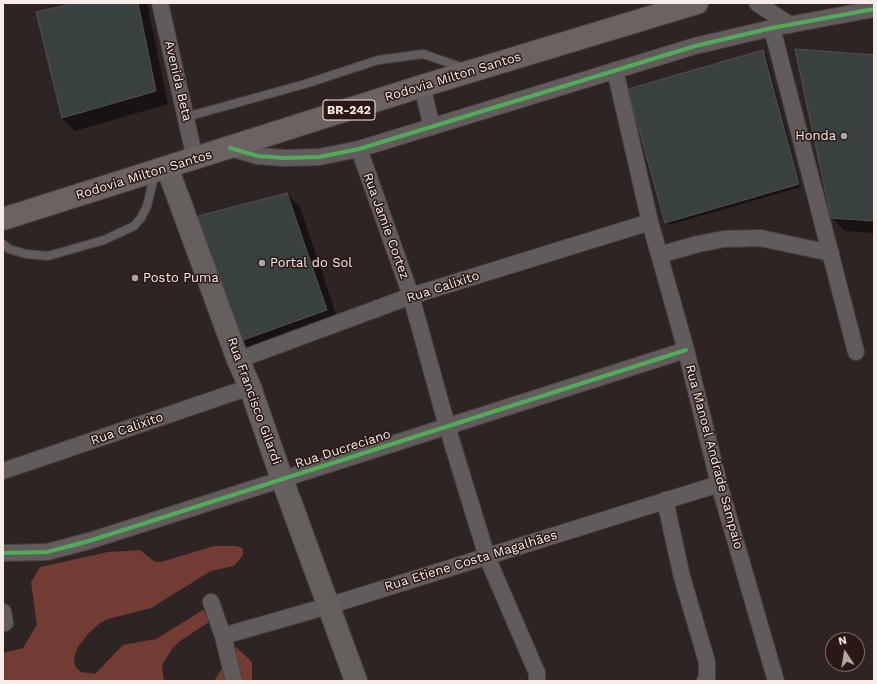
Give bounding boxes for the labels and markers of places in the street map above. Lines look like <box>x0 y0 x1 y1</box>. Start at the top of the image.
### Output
place label: Honda <box>795 128 836 144</box>
marker: Honda <box>839 131 849 141</box>
place label: Portal do Sol <box>270 255 352 271</box>
marker: Portal do Sol <box>257 258 267 268</box>
place label: Posto Puma <box>143 270 219 286</box>
marker: Posto Puma <box>130 273 140 283</box>

